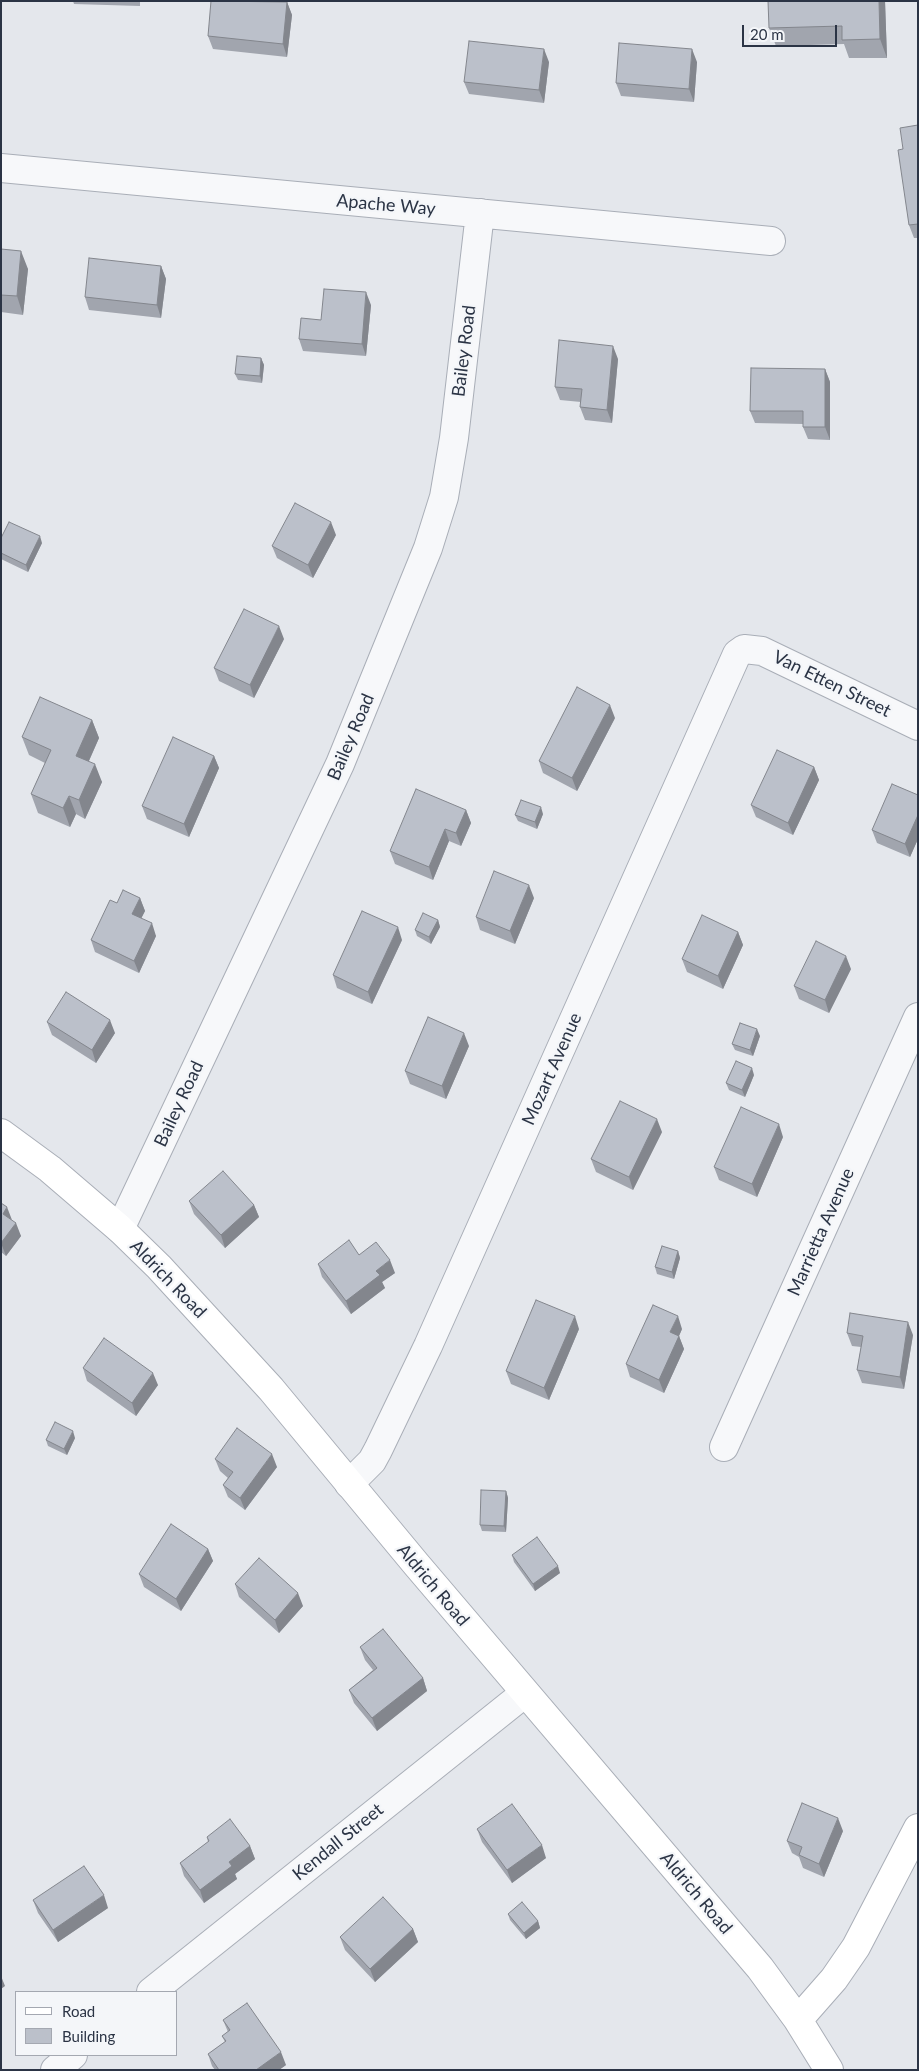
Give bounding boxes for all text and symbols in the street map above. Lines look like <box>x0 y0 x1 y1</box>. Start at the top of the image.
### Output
scale bar <box>744 15 839 47</box>
text: 20 m <box>750 25 784 43</box>
street label: Apache Way <box>335 190 437 220</box>
street label: Bailey Road <box>448 304 480 398</box>
street label: Van Etten Street <box>770 646 894 722</box>
street label: Bailey Road <box>323 690 379 784</box>
street label: Mozart Avenue <box>518 1009 586 1129</box>
street label: Bailey Road <box>150 1058 208 1150</box>
street label: Marrietta Avenue <box>783 1165 859 1299</box>
street label: Aldrich Road <box>125 1235 211 1323</box>
street label: Aldrich Road <box>392 1540 474 1630</box>
street label: Kendall Street <box>288 1799 388 1885</box>
street label: Aldrich Road <box>655 1848 737 1938</box>
legend <box>15 1991 178 2056</box>
text: Road <box>62 2002 95 2020</box>
text: Building <box>62 2027 115 2045</box>

